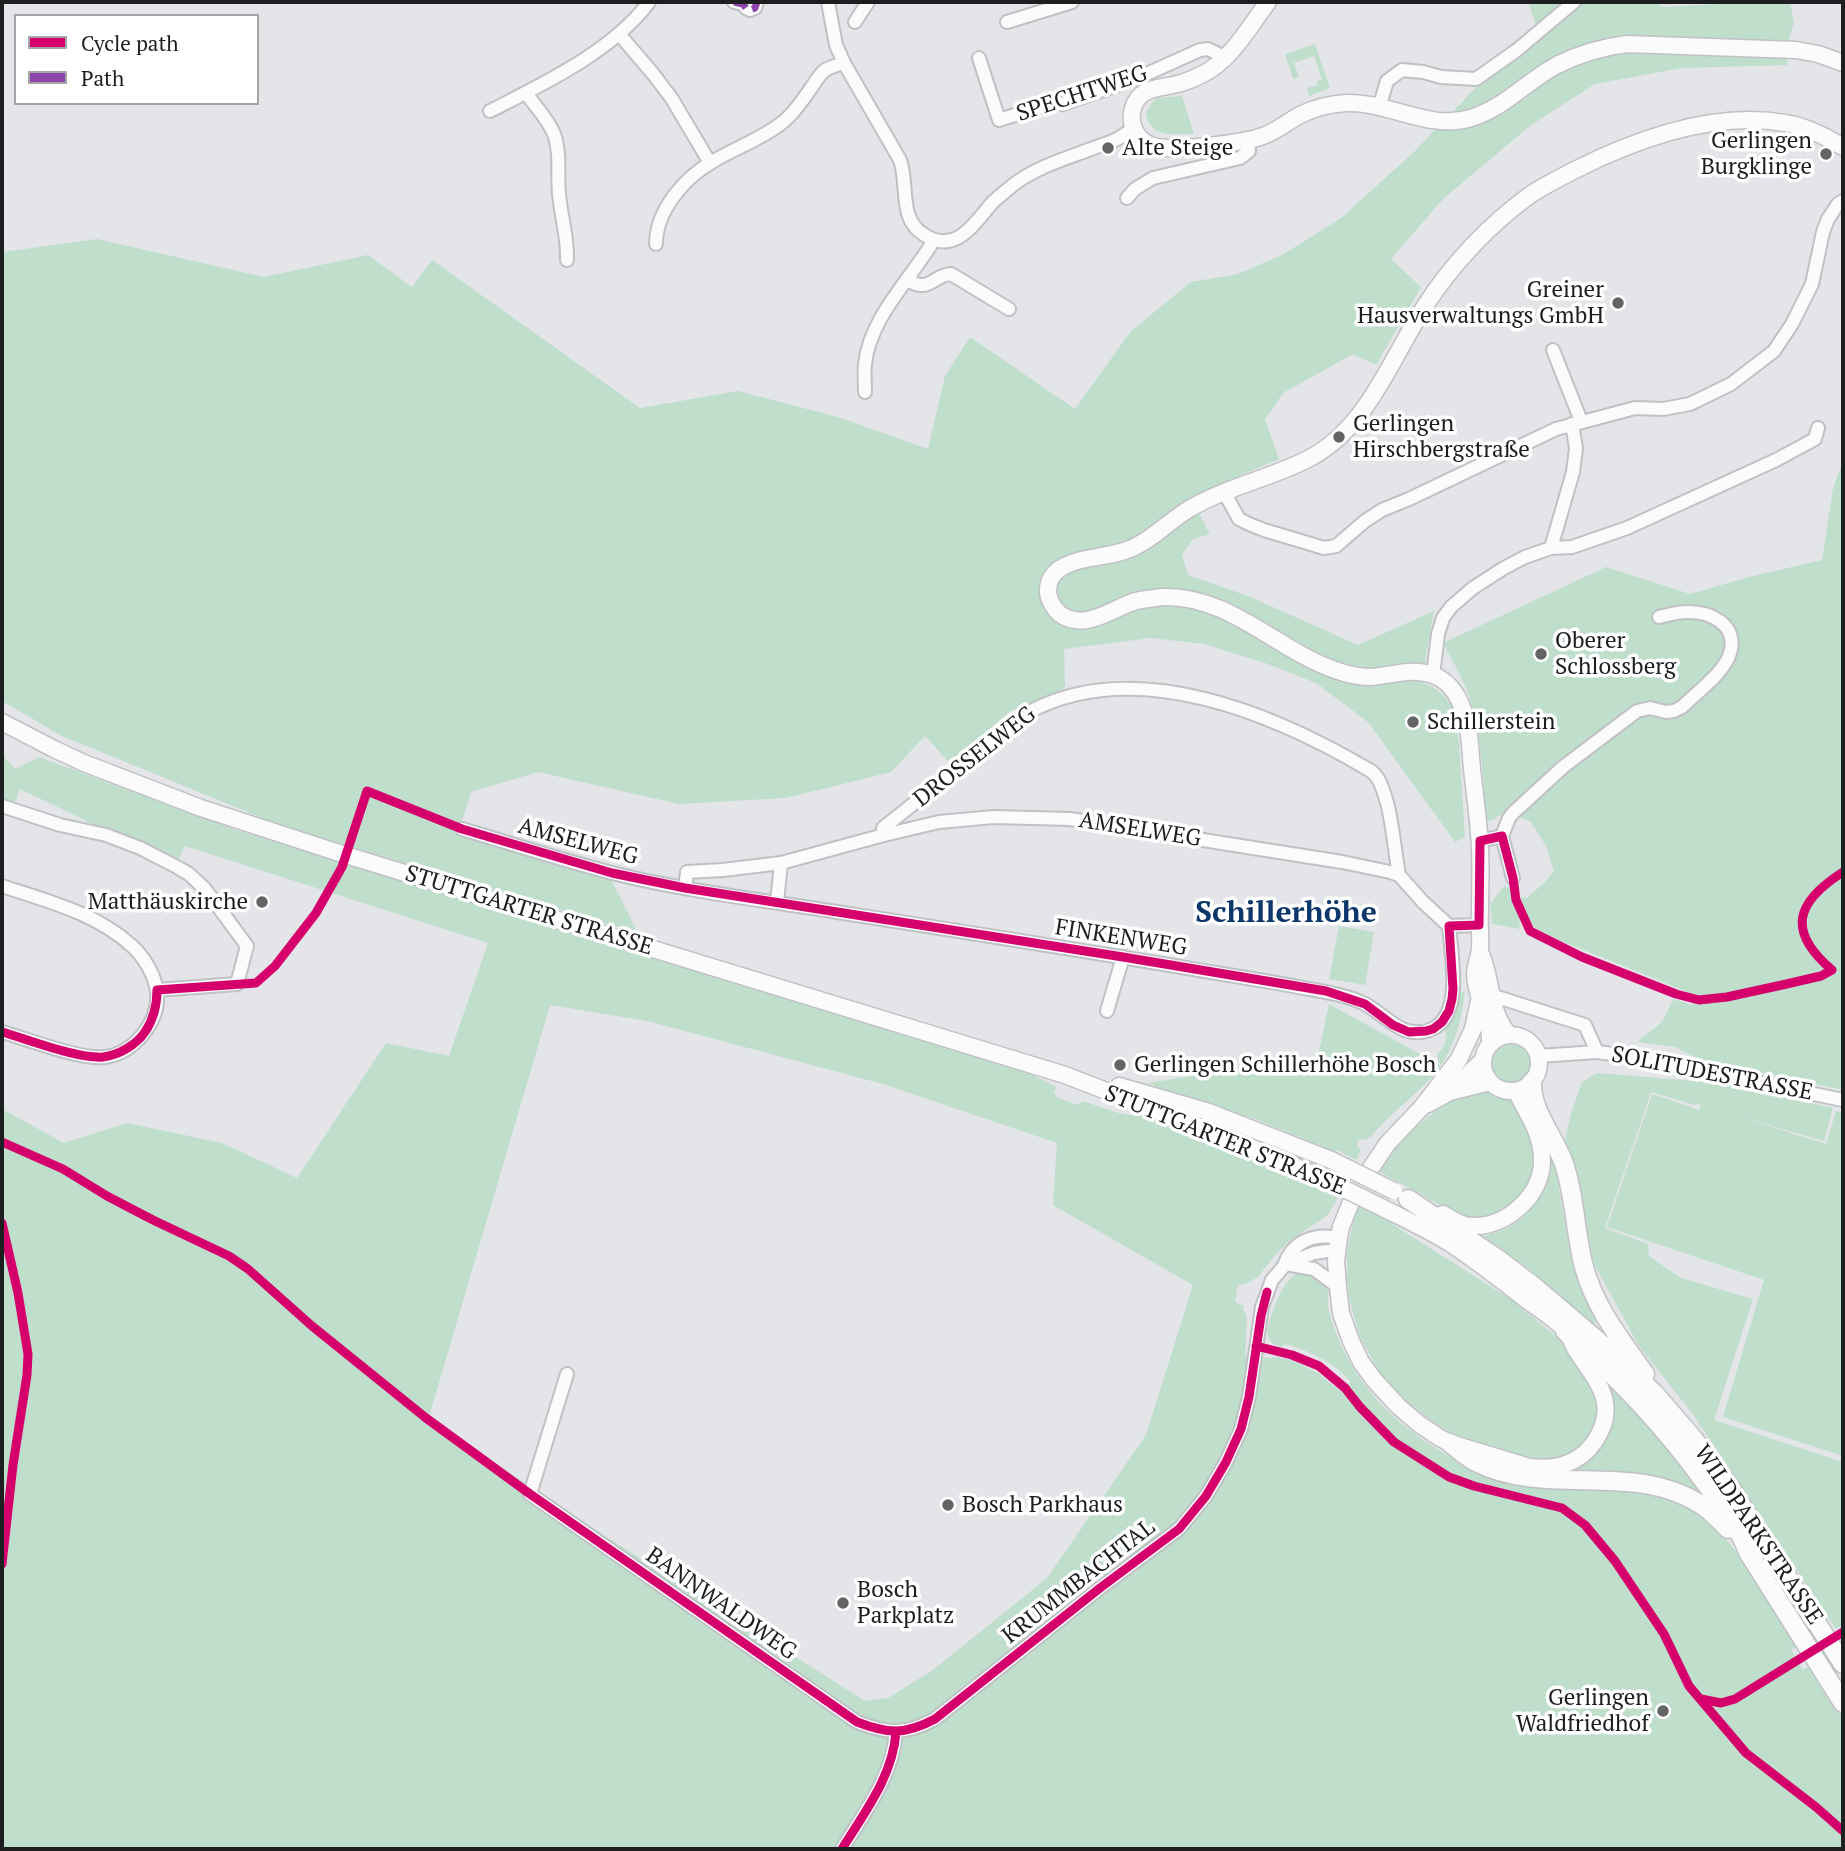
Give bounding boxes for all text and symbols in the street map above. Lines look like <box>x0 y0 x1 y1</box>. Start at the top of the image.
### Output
legend <box>14 14 259 105</box>
text: Cycle path <box>81 29 179 57</box>
street label: SPECHTWEG <box>1013 60 1151 128</box>
text: Path <box>81 64 124 92</box>
place label: Gerlingen Burgklinge <box>1701 127 1812 181</box>
place label: Alte Steige <box>1122 134 1233 162</box>
marker: Alte Steige <box>1100 140 1116 156</box>
marker: Gerlingen Burgklinge <box>1818 146 1834 162</box>
place label: Greiner Hausverwaltungs GmbH <box>1357 276 1604 330</box>
marker: Greiner Hausverwaltungs GmbH <box>1610 295 1626 311</box>
place label: Gerlingen Hirschbergstraße <box>1353 410 1530 464</box>
marker: Gerlingen Hirschbergstraße <box>1331 429 1347 445</box>
place label: Oberer Schlossberg <box>1555 627 1676 681</box>
marker: Oberer Schlossberg <box>1533 646 1549 662</box>
street label: DROSSELWEG <box>909 701 1041 813</box>
place label: Schillerstein <box>1427 708 1555 736</box>
marker: Schillerstein <box>1405 714 1421 730</box>
street label: AMSELWEG <box>1077 807 1203 853</box>
street label: AMSELWEG <box>515 813 641 871</box>
street label: STUTTGARTER STRASSE <box>402 860 656 962</box>
place label: Matthäuskirche <box>88 888 248 916</box>
marker: Matthäuskirche <box>254 894 270 910</box>
district label: Schillerhöhe <box>1195 895 1377 931</box>
street label: FINKENWEG <box>1053 914 1189 962</box>
street label: SOLITUDESTRASSE <box>1609 1041 1815 1107</box>
place label: Gerlingen Schillerhöhe Bosch <box>1134 1051 1436 1079</box>
marker: Gerlingen Schillerhöhe Bosch <box>1112 1057 1128 1073</box>
street label: STUTTGARTER STRASSE <box>1100 1080 1350 1202</box>
street label: WILDPARKSTRASSE <box>1688 1440 1828 1630</box>
place label: Bosch Parkhaus <box>962 1491 1123 1519</box>
marker: Bosch Parkhaus <box>940 1497 956 1513</box>
street label: KRUMMBACHTAL <box>997 1514 1161 1650</box>
street label: BANNWALDWEG <box>640 1542 802 1666</box>
place label: Bosch Parkplatz <box>857 1576 954 1630</box>
marker: Bosch Parkplatz <box>835 1595 851 1611</box>
place label: Gerlingen Waldfriedhof <box>1516 1684 1649 1738</box>
marker: Gerlingen Waldfriedhof <box>1655 1703 1671 1719</box>

